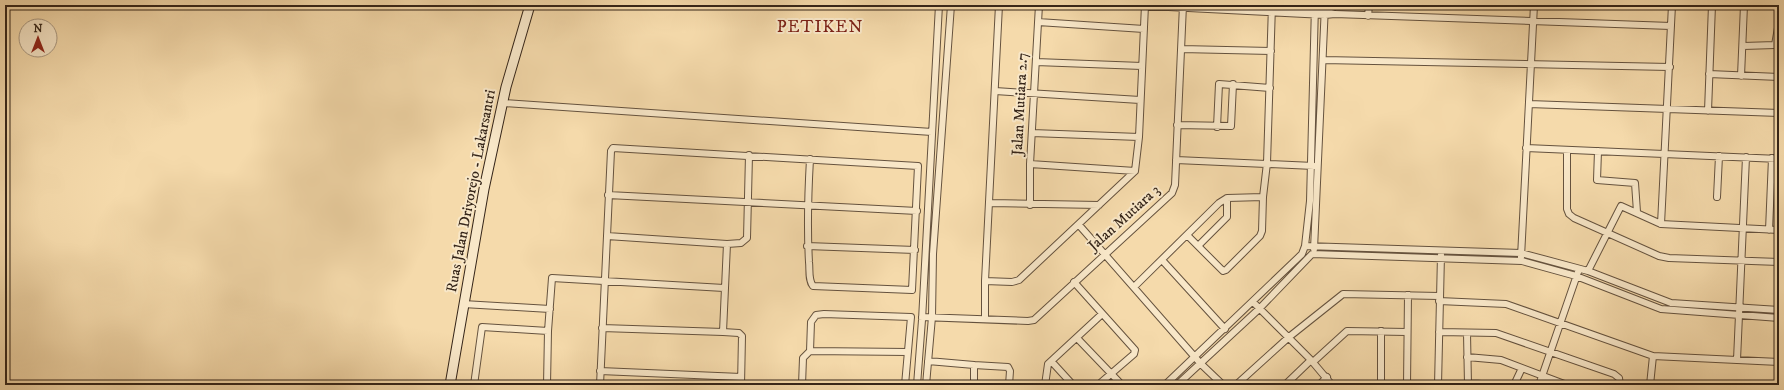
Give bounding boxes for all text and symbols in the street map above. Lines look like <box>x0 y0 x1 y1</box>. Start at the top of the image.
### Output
district label: PETIKEN <box>777 16 863 38</box>
north arrow <box>18 18 58 58</box>
text: N <box>33 22 43 36</box>
street label: Jalan Mutiara 2.7 <box>1008 52 1032 158</box>
street label: Ruas Jalan Driyorejo - Lakarsantri <box>442 88 500 294</box>
street label: Jalan Mutiara 3 <box>1083 181 1164 257</box>

